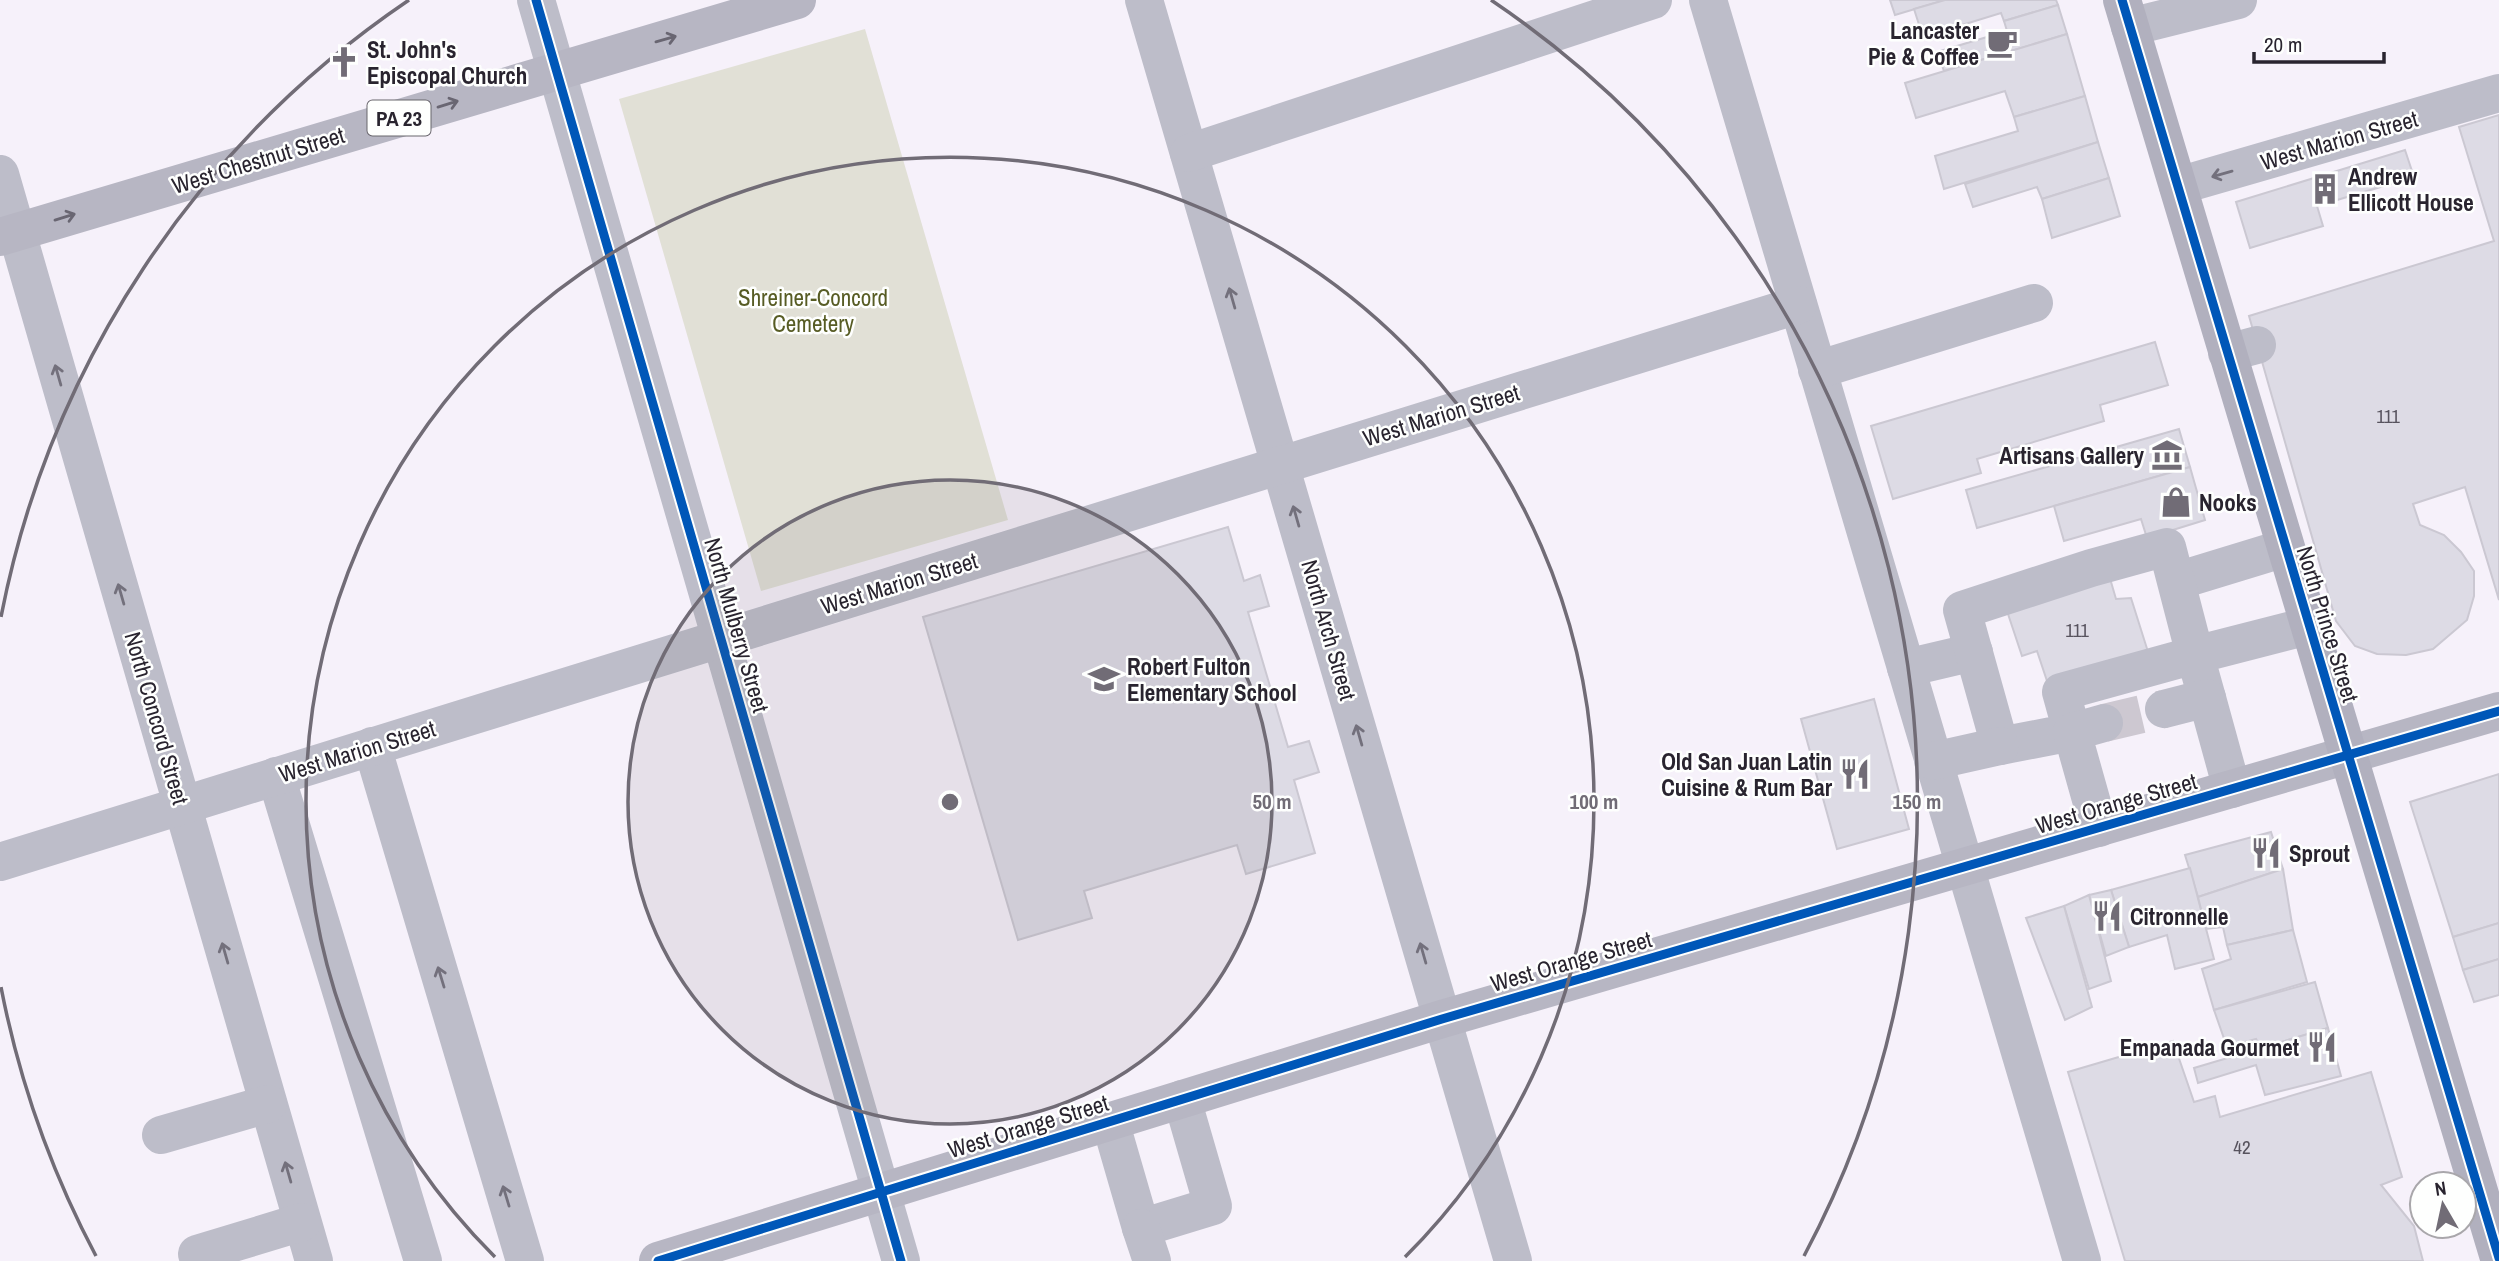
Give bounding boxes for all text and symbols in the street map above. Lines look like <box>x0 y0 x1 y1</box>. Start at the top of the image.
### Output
place label: Lancaster Pie & Coffee <box>1868 15 1980 72</box>
scale bar <box>2254 21 2384 65</box>
cafe icon: Lancaster Pie & Coffee <box>1985 26 2019 60</box>
text: 20 m <box>2264 30 2302 59</box>
one-way arrow <box>655 31 677 44</box>
place label: St. John's Episcopal Church <box>367 34 527 91</box>
church icon: St. John's Episcopal Church <box>327 45 361 79</box>
one-way arrow <box>437 96 459 109</box>
road number: PA 23 <box>368 100 430 136</box>
street label: West Marion Street <box>2257 103 2421 177</box>
street label: West Chestnut Street <box>168 119 348 201</box>
place label: Andrew Ellicott House <box>2348 161 2474 218</box>
one-way arrow <box>2211 168 2233 181</box>
building icon: Andrew Ellicott House <box>2308 172 2342 206</box>
one-way arrow <box>54 210 76 223</box>
park label: Shreiner-Concord Cemetery <box>738 282 888 339</box>
one-way arrow <box>1224 287 1237 309</box>
one-way arrow <box>50 364 63 386</box>
street label: West Marion Street <box>1359 376 1523 454</box>
house number: 111 <box>2376 403 2400 429</box>
museum icon: Artisans Gallery <box>2150 438 2184 472</box>
place label: Artisans Gallery <box>1999 440 2145 471</box>
shop icon: Nooks <box>2159 485 2193 519</box>
place label: Nooks <box>2199 487 2257 518</box>
one-way arrow <box>1288 506 1301 528</box>
street label: North Mulberry Street <box>697 534 777 716</box>
street label: North Prince Street <box>2290 542 2366 706</box>
street label: West Marion Street <box>817 544 981 622</box>
street label: North Arch Street <box>1294 556 1364 704</box>
one-way arrow <box>113 583 126 605</box>
house number: 111 <box>2065 617 2089 643</box>
street label: North Concord Street <box>118 628 196 808</box>
place label: Robert Fulton Elementary School <box>1127 651 1297 708</box>
school or university icon: Robert Fulton Elementary School <box>1087 662 1121 696</box>
street label: West Marion Street <box>275 712 439 790</box>
one-way arrow <box>1352 724 1365 746</box>
place label: Old San Juan Latin Cuisine & Rum Bar <box>1661 746 1833 803</box>
restaurant icon: Old San Juan Latin Cuisine & Rum Bar <box>1838 757 1872 791</box>
street label: West Orange Street <box>2032 765 2200 841</box>
text: 50 m <box>1252 787 1292 816</box>
text: 100 m <box>1570 787 1618 816</box>
text: 150 m <box>1893 787 1941 816</box>
centre of rings <box>938 790 962 814</box>
restaurant icon: Sprout <box>2249 836 2283 870</box>
place label: Sprout <box>2289 838 2350 869</box>
restaurant icon: Citronnelle <box>2090 899 2124 933</box>
place label: Citronnelle <box>2130 901 2229 932</box>
street label: West Orange Street <box>1487 923 1655 999</box>
one-way arrow <box>1416 942 1429 964</box>
one-way arrow <box>217 943 230 965</box>
one-way arrow <box>433 967 446 989</box>
restaurant icon: Empanada Gourmet <box>2305 1030 2339 1064</box>
place label: Empanada Gourmet <box>2120 1032 2299 1063</box>
street label: West Orange Street <box>944 1087 1112 1165</box>
house number: 42 <box>2233 1134 2251 1160</box>
one-way arrow <box>280 1161 293 1183</box>
north arrow <box>2408 1170 2478 1240</box>
text: N <box>2433 1174 2448 1202</box>
one-way arrow <box>498 1185 511 1207</box>

